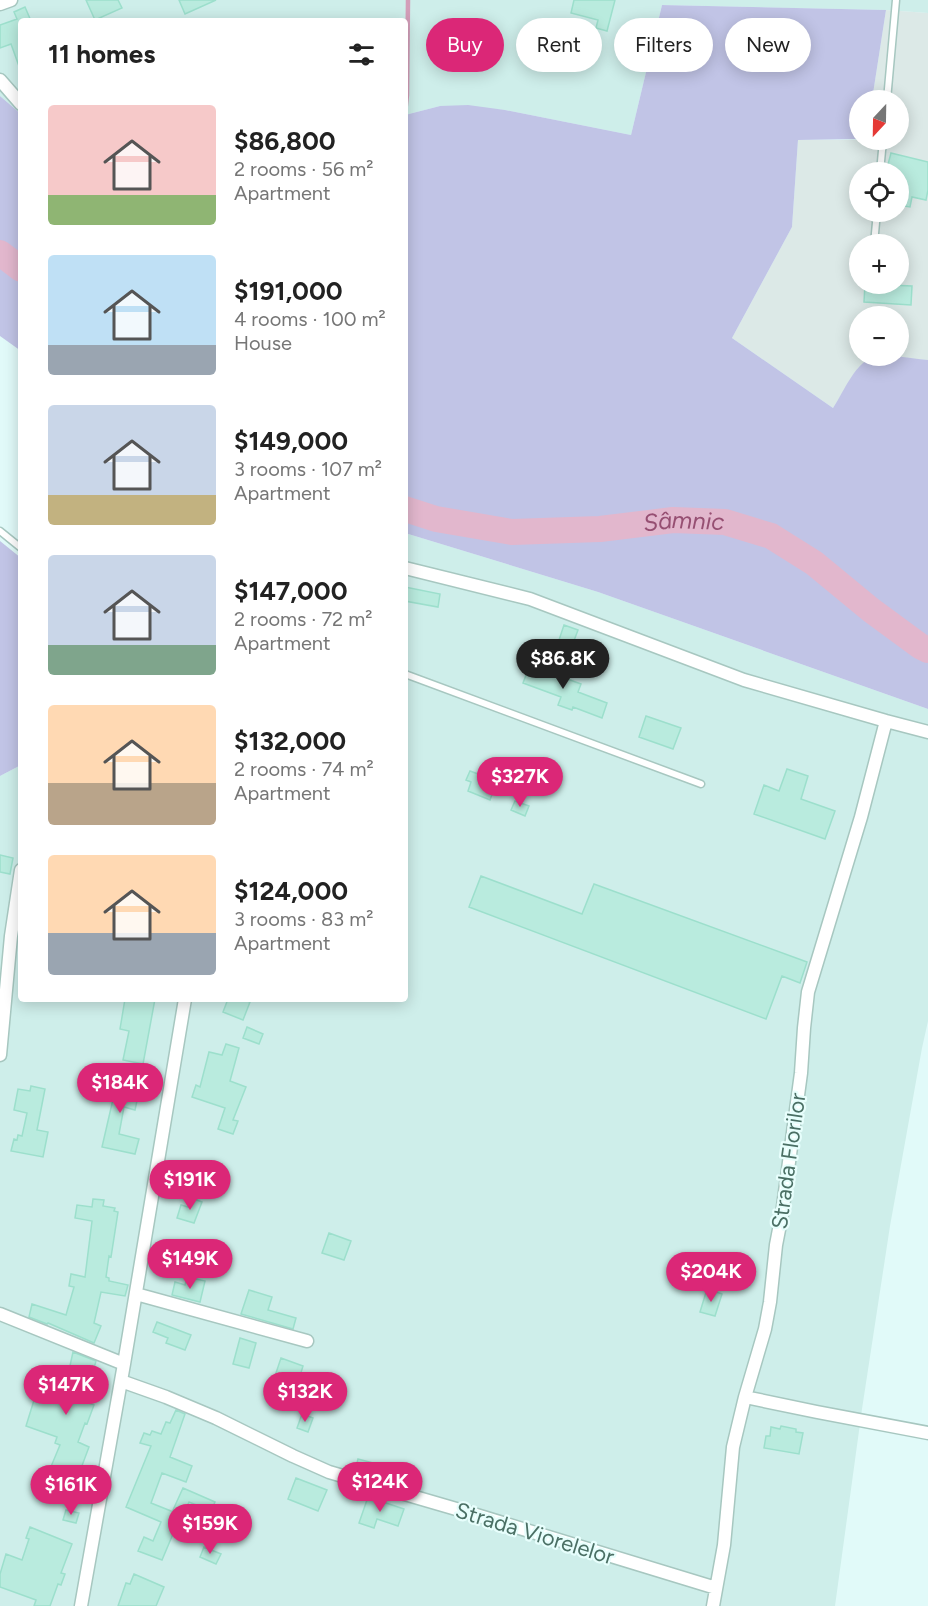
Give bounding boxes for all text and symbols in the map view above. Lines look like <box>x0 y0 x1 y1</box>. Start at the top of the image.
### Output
chip: Buy <box>426 18 504 72</box>
chip: Rent <box>516 18 602 72</box>
chip: Filters <box>614 18 713 72</box>
chip: New <box>725 18 811 72</box>
text: 11 homes <box>48 38 155 70</box>
icon: filters <box>345 38 378 71</box>
north arrow <box>849 90 909 150</box>
map controls <box>849 90 909 366</box>
text: $86,800 <box>234 125 336 157</box>
icon: home <box>96 129 168 201</box>
text: 2 rooms · 56 m² <box>234 157 373 181</box>
button: locate <box>849 162 909 222</box>
text: Apartment <box>234 181 331 205</box>
button: + <box>849 234 909 294</box>
text: $191,000 <box>234 275 343 307</box>
icon: home <box>96 279 168 351</box>
button: − <box>849 306 909 366</box>
text: 4 rooms · 100 m² <box>234 307 386 331</box>
text: House <box>234 331 292 355</box>
text: $149,000 <box>234 425 348 457</box>
icon: home <box>96 429 168 501</box>
text: 3 rooms · 107 m² <box>234 457 382 481</box>
text: Apartment <box>234 481 331 505</box>
water label: Sâmnic <box>641 505 725 538</box>
text: $147,000 <box>234 575 348 607</box>
icon: home <box>96 579 168 651</box>
text: 2 rooms · 72 m² <box>234 607 372 631</box>
text: Apartment <box>234 631 331 655</box>
pin: $86.8K <box>514 639 612 690</box>
text: $86.8K <box>530 646 596 670</box>
text: $132,000 <box>234 725 346 757</box>
icon: home <box>96 729 168 801</box>
text: 2 rooms · 74 m² <box>234 757 374 781</box>
pin: $327K <box>478 757 562 808</box>
text: $327K <box>491 764 549 788</box>
text: Apartment <box>234 781 331 805</box>
text: $124,000 <box>234 875 348 907</box>
icon: home <box>96 879 168 951</box>
text: 3 rooms · 83 m² <box>234 907 373 931</box>
text: Apartment <box>234 931 331 955</box>
pin: $184K <box>78 1063 162 1114</box>
text: $184K <box>91 1070 149 1094</box>
street label: Strada Florilor <box>766 1091 811 1231</box>
pin: $191K <box>148 1160 232 1211</box>
text: $191K <box>164 1167 216 1191</box>
pin: $149K <box>148 1239 232 1290</box>
text: $149K <box>161 1246 219 1270</box>
pin: $204K <box>669 1252 753 1303</box>
text: $204K <box>680 1259 742 1283</box>
pin: $147K <box>24 1365 108 1416</box>
text: $147K <box>38 1372 94 1396</box>
pin: $132K <box>263 1372 347 1423</box>
text: $132K <box>277 1379 333 1403</box>
pin: $124K <box>338 1462 422 1513</box>
pin: $161K <box>29 1465 113 1516</box>
text: $124K <box>351 1469 409 1493</box>
text: $161K <box>45 1472 97 1496</box>
street label: Strada Viorelelor <box>452 1497 618 1571</box>
pin: $159K <box>168 1504 252 1555</box>
text: $159K <box>182 1511 238 1535</box>

